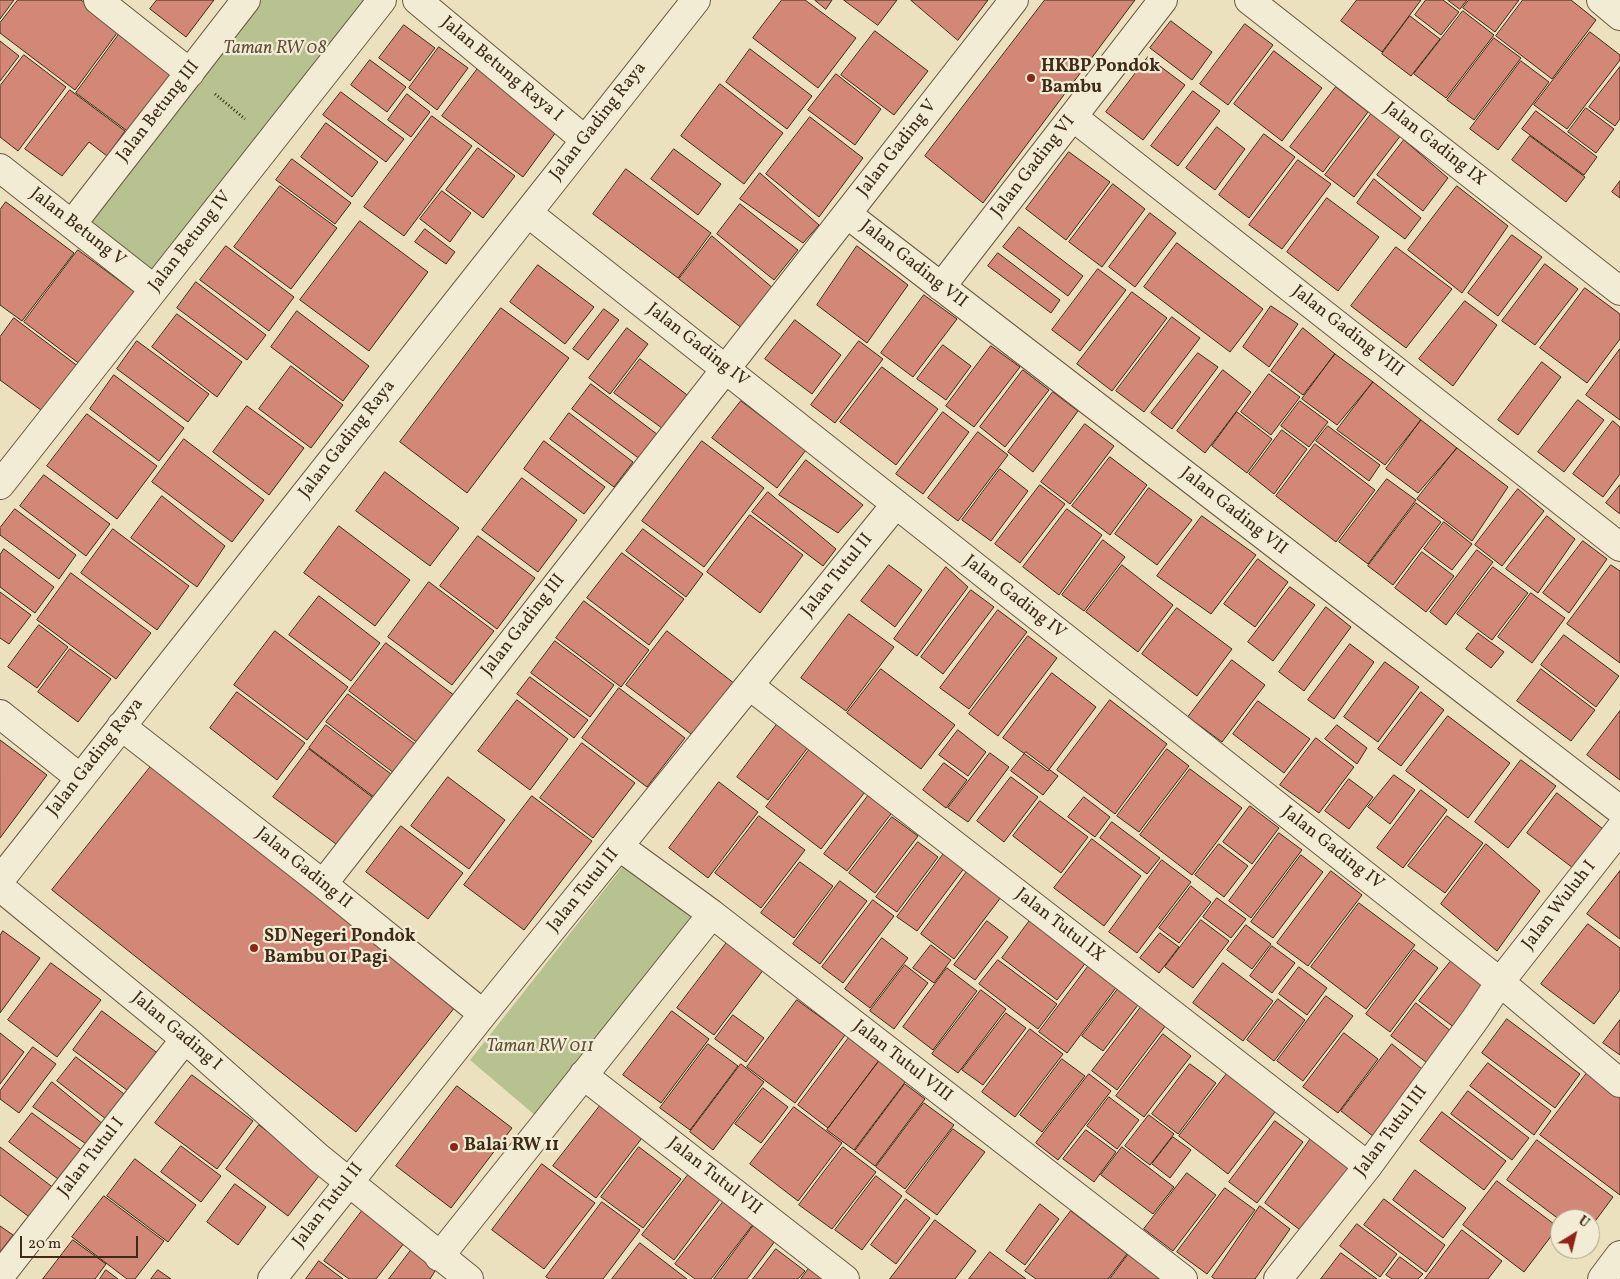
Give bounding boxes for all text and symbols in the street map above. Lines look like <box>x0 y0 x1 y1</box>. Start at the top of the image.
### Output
street label: Jalan Betung Raya I <box>436 13 566 127</box>
park label: Taman RW 08 <box>223 39 327 61</box>
street label: Jalan Betung III <box>113 57 205 167</box>
place label: HKBP Pondok Bambu <box>1041 57 1160 100</box>
street label: Jalan Gading Raya <box>546 59 652 185</box>
marker: HKBP Pondok Bambu <box>1025 72 1037 84</box>
street label: Jalan Gading V <box>853 96 943 202</box>
street label: Jalan Gading IX <box>1379 99 1489 191</box>
street label: Jalan Gading VI <box>987 112 1081 222</box>
street label: Jalan Betung V <box>25 184 129 272</box>
street label: Jalan Betung IV <box>145 187 237 297</box>
street label: Jalan Gading VII <box>855 217 971 313</box>
street label: Jalan Gading VIII <box>1287 282 1407 382</box>
street label: Jalan Gading IV <box>642 299 752 393</box>
street label: Jalan Gading Raya <box>295 377 401 503</box>
street label: Jalan Gading VII <box>1175 464 1291 560</box>
street label: Jalan Tutul II <box>798 530 878 622</box>
street label: Jalan Gading IV <box>959 551 1069 645</box>
street label: Jalan Gading III <box>477 571 571 681</box>
street label: Jalan Gading Raya <box>43 695 149 821</box>
street label: Jalan Gading IV <box>1277 802 1387 896</box>
street label: Jalan Gading II <box>251 824 355 914</box>
street label: Jalan Tutul II <box>544 845 624 937</box>
street label: Jalan Wuluh I <box>1518 857 1602 955</box>
street label: Jalan Tutul IX <box>1010 884 1108 968</box>
place label: SD Negeri Pondok Bambu 01 Pagi <box>264 927 416 970</box>
marker: SD Negeri Pondok Bambu 01 Pagi <box>248 942 260 954</box>
street label: Jalan Gading I <box>126 988 226 1076</box>
street label: Jalan Tutul VIII <box>848 1016 956 1108</box>
park label: Taman RW 011 <box>486 1037 594 1059</box>
street label: Jalan Tutul III <box>1351 1082 1433 1182</box>
street label: Jalan Tutul I <box>54 1114 130 1202</box>
street label: Jalan Tutul VII <box>662 1133 766 1221</box>
place label: Balai RW 11 <box>464 1136 559 1158</box>
marker: Balai RW 11 <box>448 1141 460 1153</box>
street label: Jalan Tutul II <box>289 1159 369 1253</box>
north arrow <box>1550 1209 1600 1259</box>
text: U <box>1574 1212 1593 1233</box>
scale bar <box>22 1226 140 1258</box>
text: 20 m <box>28 1234 61 1255</box>

